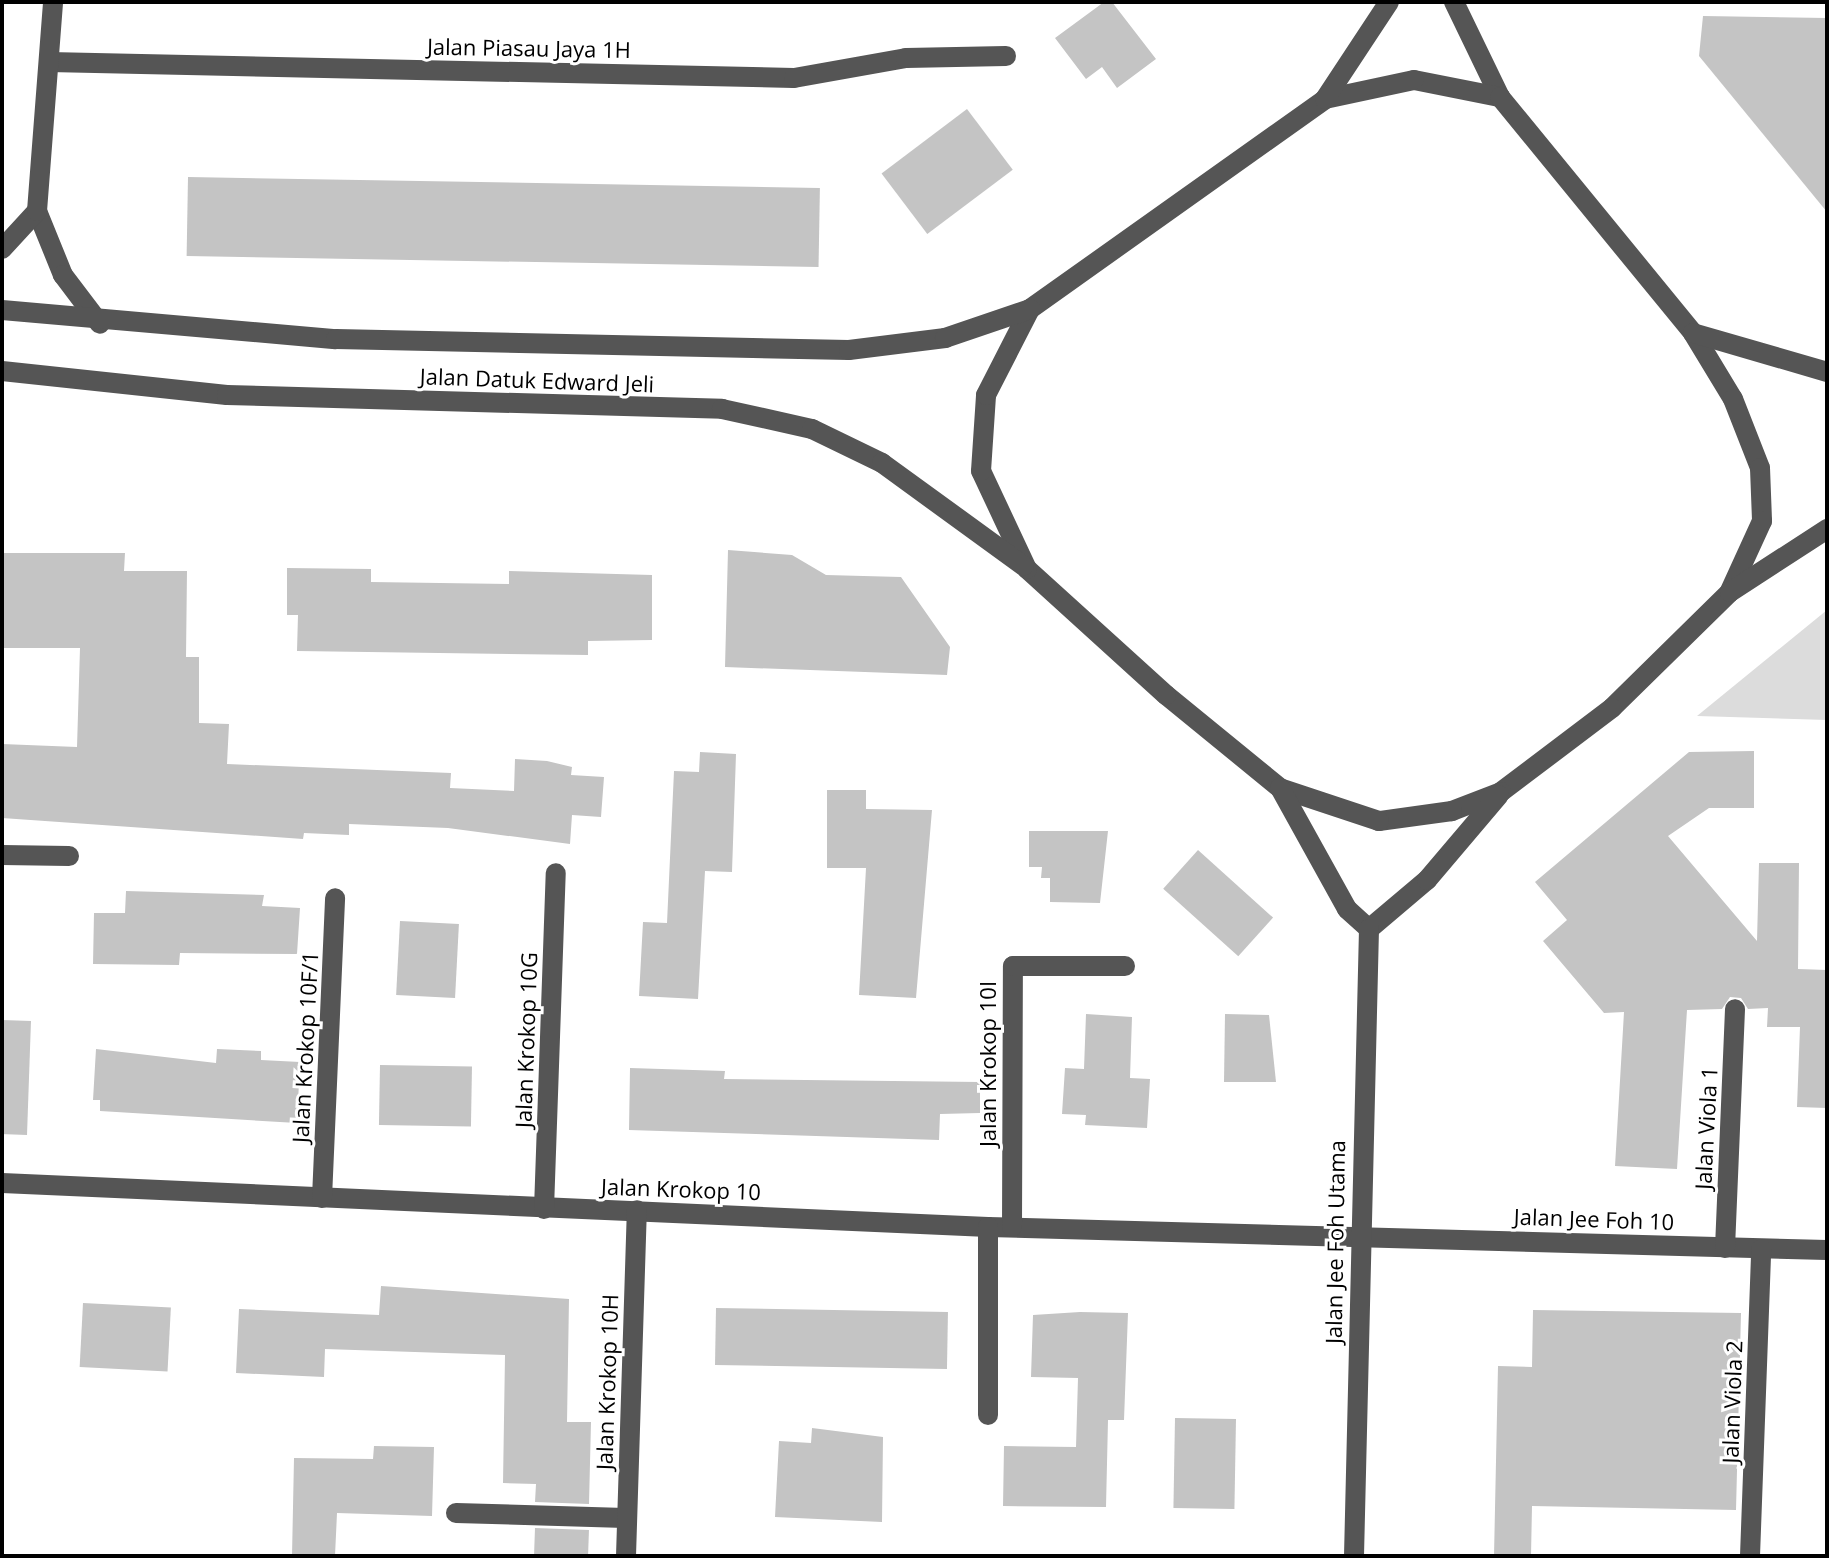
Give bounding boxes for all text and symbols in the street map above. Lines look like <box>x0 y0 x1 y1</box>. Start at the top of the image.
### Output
street label: Jalan Piasau Jaya 1H <box>427 33 631 63</box>
street label: Jalan Datuk Edward Jeli <box>419 363 655 397</box>
street label: Jalan Krokop 10F/1 <box>287 950 323 1144</box>
street label: Jalan Krokop 10G <box>510 952 542 1128</box>
street label: Jalan Krokop 10I <box>975 981 1001 1147</box>
street label: Jalan Viola 1 <box>1690 1066 1722 1190</box>
street label: Jalan Jee Foh Utama <box>1320 1140 1350 1344</box>
street label: Jalan Krokop 10 <box>601 1173 761 1205</box>
street label: Jalan Jee Foh 10 <box>1513 1203 1675 1235</box>
street label: Jalan Krokop 10H <box>591 1294 623 1470</box>
street label: Jalan Viola 2 <box>1717 1340 1747 1464</box>

